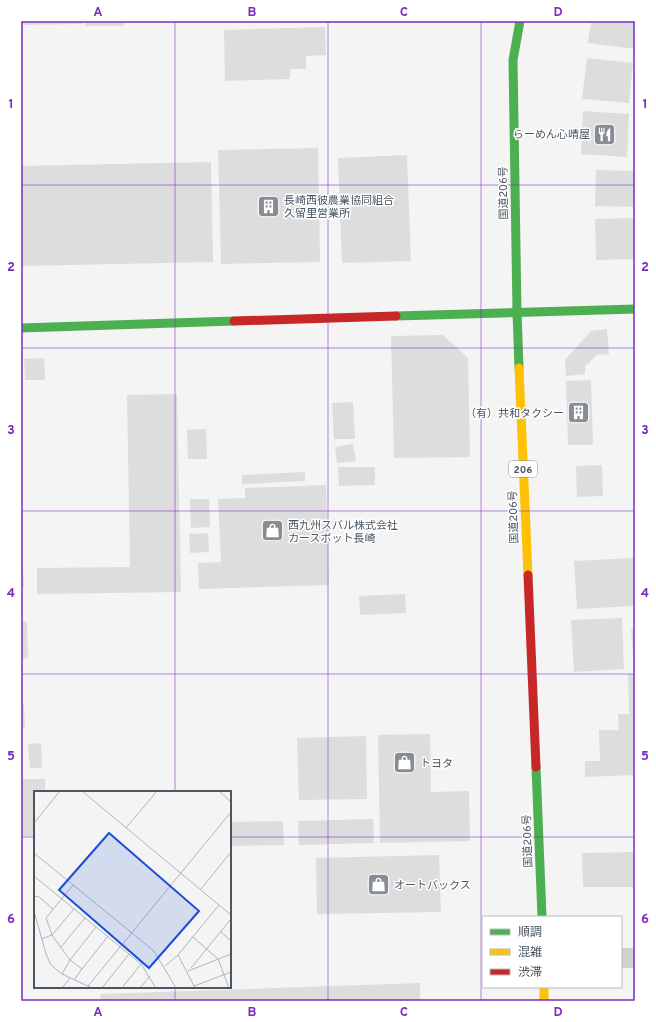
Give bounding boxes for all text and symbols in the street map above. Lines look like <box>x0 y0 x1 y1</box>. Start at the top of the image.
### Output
text: A <box>93 5 103 21</box>
text: B <box>248 5 257 21</box>
text: C <box>400 5 408 21</box>
text: D <box>553 5 563 21</box>
text: 1 <box>8 97 14 113</box>
text: 1 <box>642 97 648 113</box>
restaurant icon: らーめん心晴屋 <box>592 121 618 147</box>
place label: らーめん心晴屋 <box>513 128 590 142</box>
street label: 国道206号 <box>497 166 511 220</box>
building icon: 長崎西彼農業協同組合 久留里営業所 <box>256 193 282 219</box>
place label: 長崎西彼農業協同組合 久留里営業所 <box>284 194 394 221</box>
text: 2 <box>7 260 15 276</box>
text: 2 <box>641 260 649 276</box>
building icon: （有）共和タクシー <box>566 400 592 426</box>
place label: （有）共和タクシー <box>465 407 564 421</box>
text: 3 <box>7 423 15 439</box>
text: 3 <box>641 423 649 439</box>
road number: 206 <box>509 461 537 477</box>
street label: 国道206号 <box>506 490 522 544</box>
shop icon: 西九州スバル株式会社 カースポット長崎 <box>260 518 286 544</box>
place label: 西九州スバル株式会社 カースポット長崎 <box>288 519 398 546</box>
text: 4 <box>7 586 15 602</box>
text: 4 <box>641 586 649 602</box>
text: 5 <box>7 749 15 765</box>
text: 5 <box>641 749 649 765</box>
shop icon: トヨタ <box>392 750 418 776</box>
place label: トヨタ <box>420 757 453 771</box>
inset map <box>34 791 231 988</box>
street label: 国道206号 <box>520 814 536 868</box>
shop icon: オートバックス <box>365 872 391 898</box>
place label: オートバックス <box>394 879 471 893</box>
text: 6 <box>7 912 15 928</box>
text: 6 <box>641 912 649 928</box>
legend <box>482 916 622 988</box>
text: 順調 <box>518 925 542 941</box>
text: 混雑 <box>518 945 542 961</box>
text: 渋滞 <box>518 965 542 981</box>
text: A <box>93 1005 103 1021</box>
text: B <box>248 1005 257 1021</box>
text: C <box>400 1005 408 1021</box>
text: D <box>553 1005 563 1021</box>

